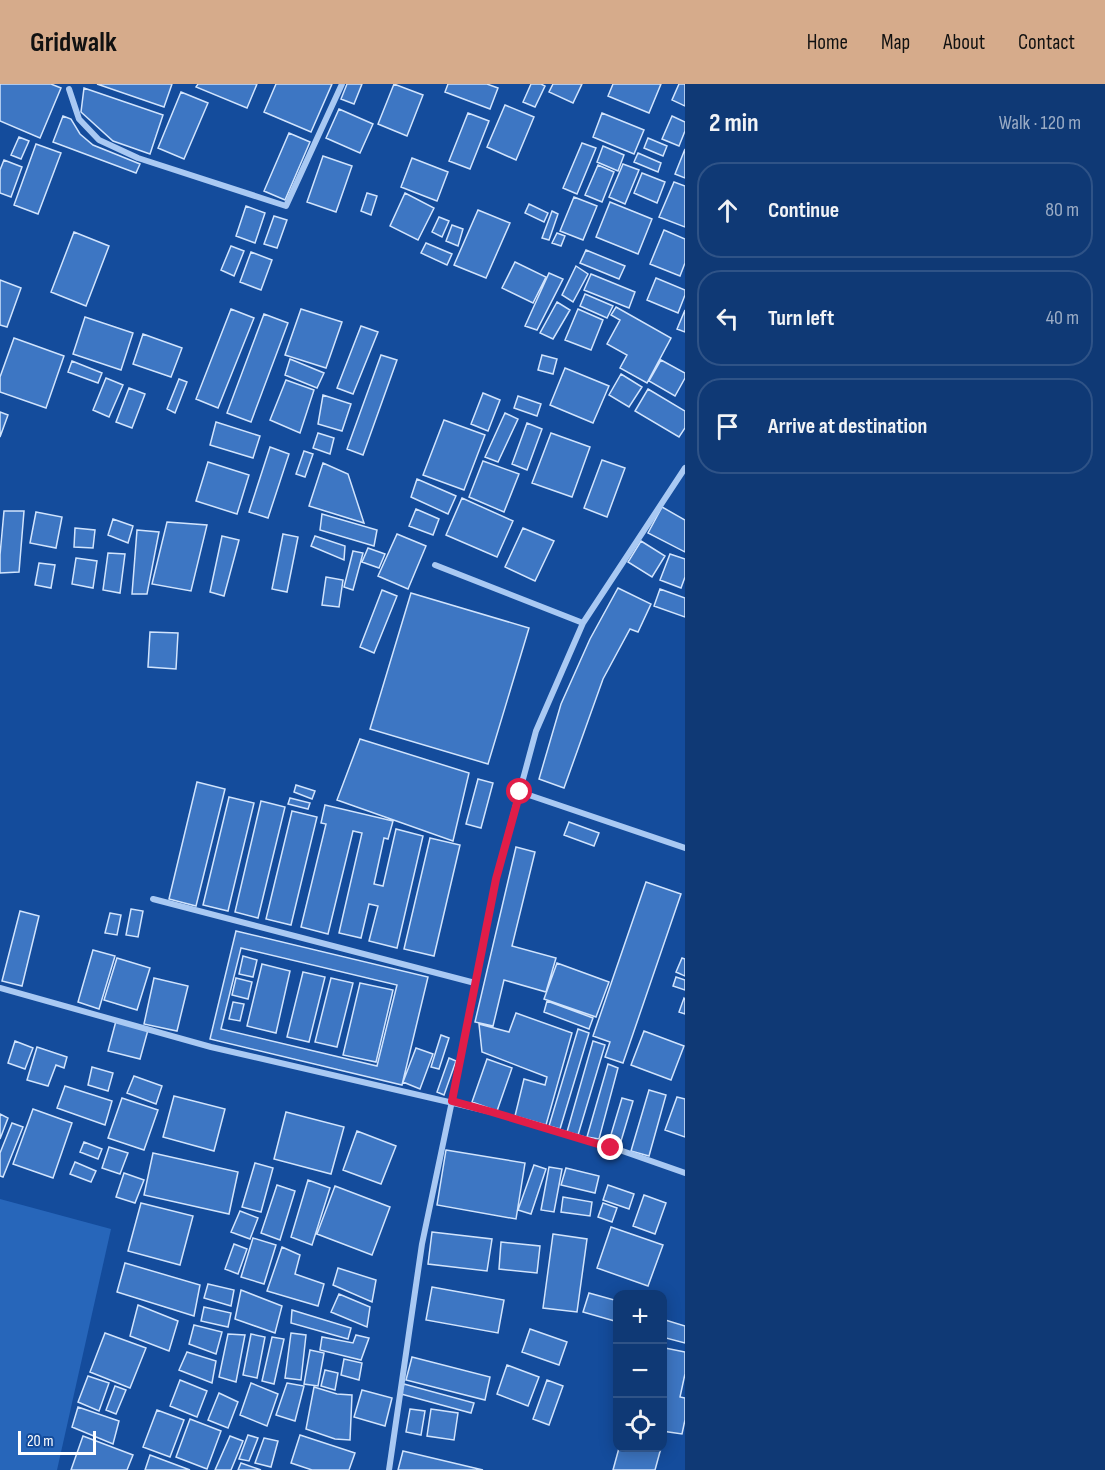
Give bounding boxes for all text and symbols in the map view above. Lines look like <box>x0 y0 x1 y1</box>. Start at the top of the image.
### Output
text: Gridwalk <box>30 26 117 59</box>
text: Home <box>807 30 848 55</box>
text: Map <box>881 30 910 55</box>
text: About <box>943 30 985 55</box>
text: Contact <box>1018 30 1075 55</box>
text: 2 min <box>709 108 759 139</box>
text: Walk · 120 m <box>999 111 1081 135</box>
icon: ahead <box>711 194 744 227</box>
text: Continue <box>768 197 839 224</box>
text: 80 m <box>1045 198 1079 222</box>
icon: left <box>711 302 744 335</box>
text: Turn left <box>768 305 834 332</box>
text: 40 m <box>1046 306 1079 330</box>
icon: arrive <box>711 410 744 443</box>
text: Arrive at destination <box>768 413 927 440</box>
route start <box>506 778 532 804</box>
route end <box>597 1134 623 1160</box>
map controls <box>613 1290 667 1452</box>
button: + <box>613 1290 667 1344</box>
button: − <box>613 1344 667 1398</box>
button: locate <box>613 1398 667 1452</box>
scale bar <box>18 1428 96 1456</box>
text: 20 m <box>27 1432 54 1451</box>

